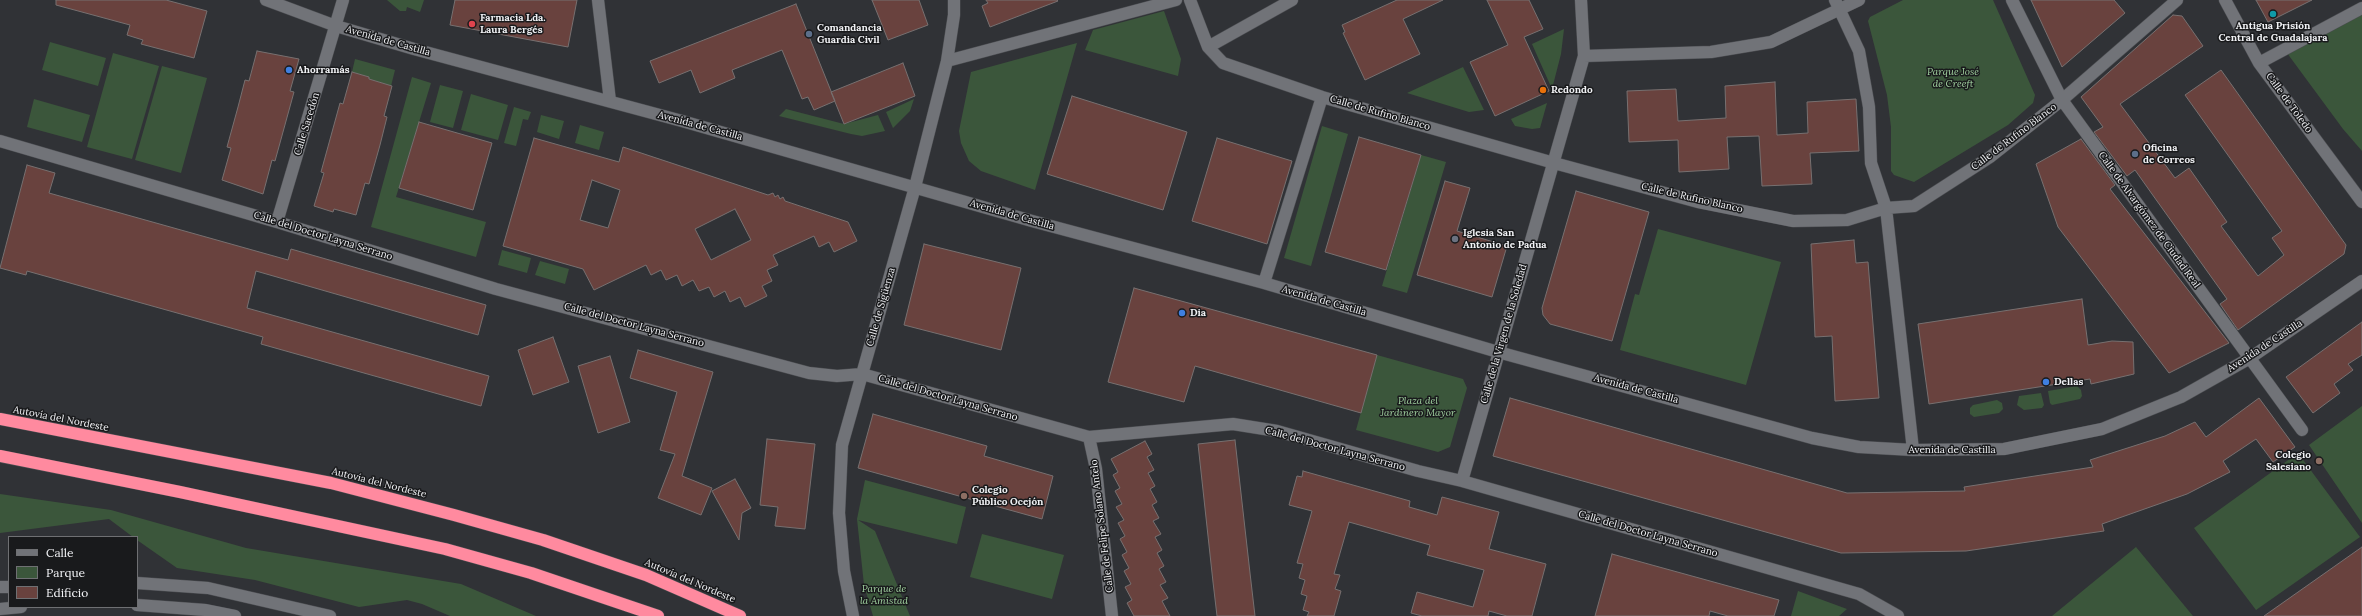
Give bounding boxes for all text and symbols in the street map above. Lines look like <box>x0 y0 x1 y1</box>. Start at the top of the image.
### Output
marker: Antigua Prisión Central de Guadalajara <box>2268 9 2278 19</box>
place label: Farmacia Lda. Laura Bergés <box>480 12 546 36</box>
marker: Farmacia Lda. Laura Bergés <box>467 19 477 29</box>
place label: Antigua Prisión Central de Guadalajara <box>2218 20 2328 44</box>
place label: Comandancia Guardia Civil <box>817 22 882 46</box>
street label: Avenida de Castilla <box>344 23 432 59</box>
marker: Comandancia Guardia Civil <box>804 29 814 39</box>
place label: Ahorramás <box>297 64 350 76</box>
marker: Ahorramás <box>284 65 294 75</box>
park label: Parque José de Creeft <box>1927 66 1979 90</box>
street label: Calle de Toledo <box>2263 71 2315 135</box>
place label: Redondo <box>1551 84 1593 96</box>
marker: Redondo <box>1538 85 1548 95</box>
street label: Calle Sacedón <box>292 91 322 157</box>
street label: Calle de Rufino Blanco <box>1328 93 1432 133</box>
street label: Calle de Rufino Blanco <box>1969 101 2059 173</box>
street label: Avenida de Castilla <box>656 109 744 143</box>
place label: Oficina de Correos <box>2143 142 2195 166</box>
marker: Oficina de Correos <box>2130 149 2140 159</box>
street label: Calle de Alvargómez de Ciudad Real <box>2096 150 2202 290</box>
street label: Calle de Rufino Blanco <box>1640 180 1744 216</box>
street label: Avenida de Castilla <box>968 197 1056 233</box>
street label: Calle del Doctor Layna Serrano <box>252 209 394 263</box>
place label: Iglesia San Antonio de Padua <box>1463 227 1547 250</box>
marker: Iglesia San Antonio de Padua <box>1450 234 1460 244</box>
street label: Calle de la Virgen de la Soledad <box>1478 263 1530 405</box>
street label: Calle de Sigüenza <box>864 266 898 348</box>
street label: Avenida de Castilla <box>1280 283 1368 319</box>
street label: Calle del Doctor Layna Serrano <box>563 300 705 350</box>
place label: Dia <box>1190 307 1206 319</box>
marker: Dia <box>1177 308 1187 318</box>
street label: Avenida de Castilla <box>2225 317 2305 375</box>
street label: Calle del Doctor Layna Serrano <box>877 372 1019 424</box>
street label: Avenida de Castilla <box>1592 372 1680 406</box>
place label: Dellas <box>2054 376 2083 388</box>
marker: Dellas <box>2041 377 2051 387</box>
park label: Plaza del Jardinero Mayor <box>1381 395 1455 418</box>
street label: Autovía del Nordeste <box>12 404 110 434</box>
street label: Calle del Doctor Layna Serrano <box>1264 424 1406 474</box>
street label: Avenida de Castilla <box>1908 444 1996 456</box>
place label: Colegio Salesiano <box>2266 449 2311 472</box>
marker: Colegio Salesiano <box>2314 456 2324 466</box>
street label: Calle de Felipe Solano Antelo <box>1088 459 1116 593</box>
street label: Autovía del Nordeste <box>330 465 428 501</box>
place label: Colegio Público Ocejón <box>972 484 1043 508</box>
marker: Colegio Público Ocejón <box>959 491 969 501</box>
street label: Calle del Doctor Layna Serrano <box>1577 508 1719 560</box>
legend <box>8 536 138 608</box>
text: Calle <box>46 545 74 560</box>
street label: Autovía del Nordeste <box>643 556 737 606</box>
text: Parque <box>46 565 85 580</box>
park label: Parque de la Amistad <box>860 583 908 606</box>
text: Edificio <box>46 585 88 600</box>

